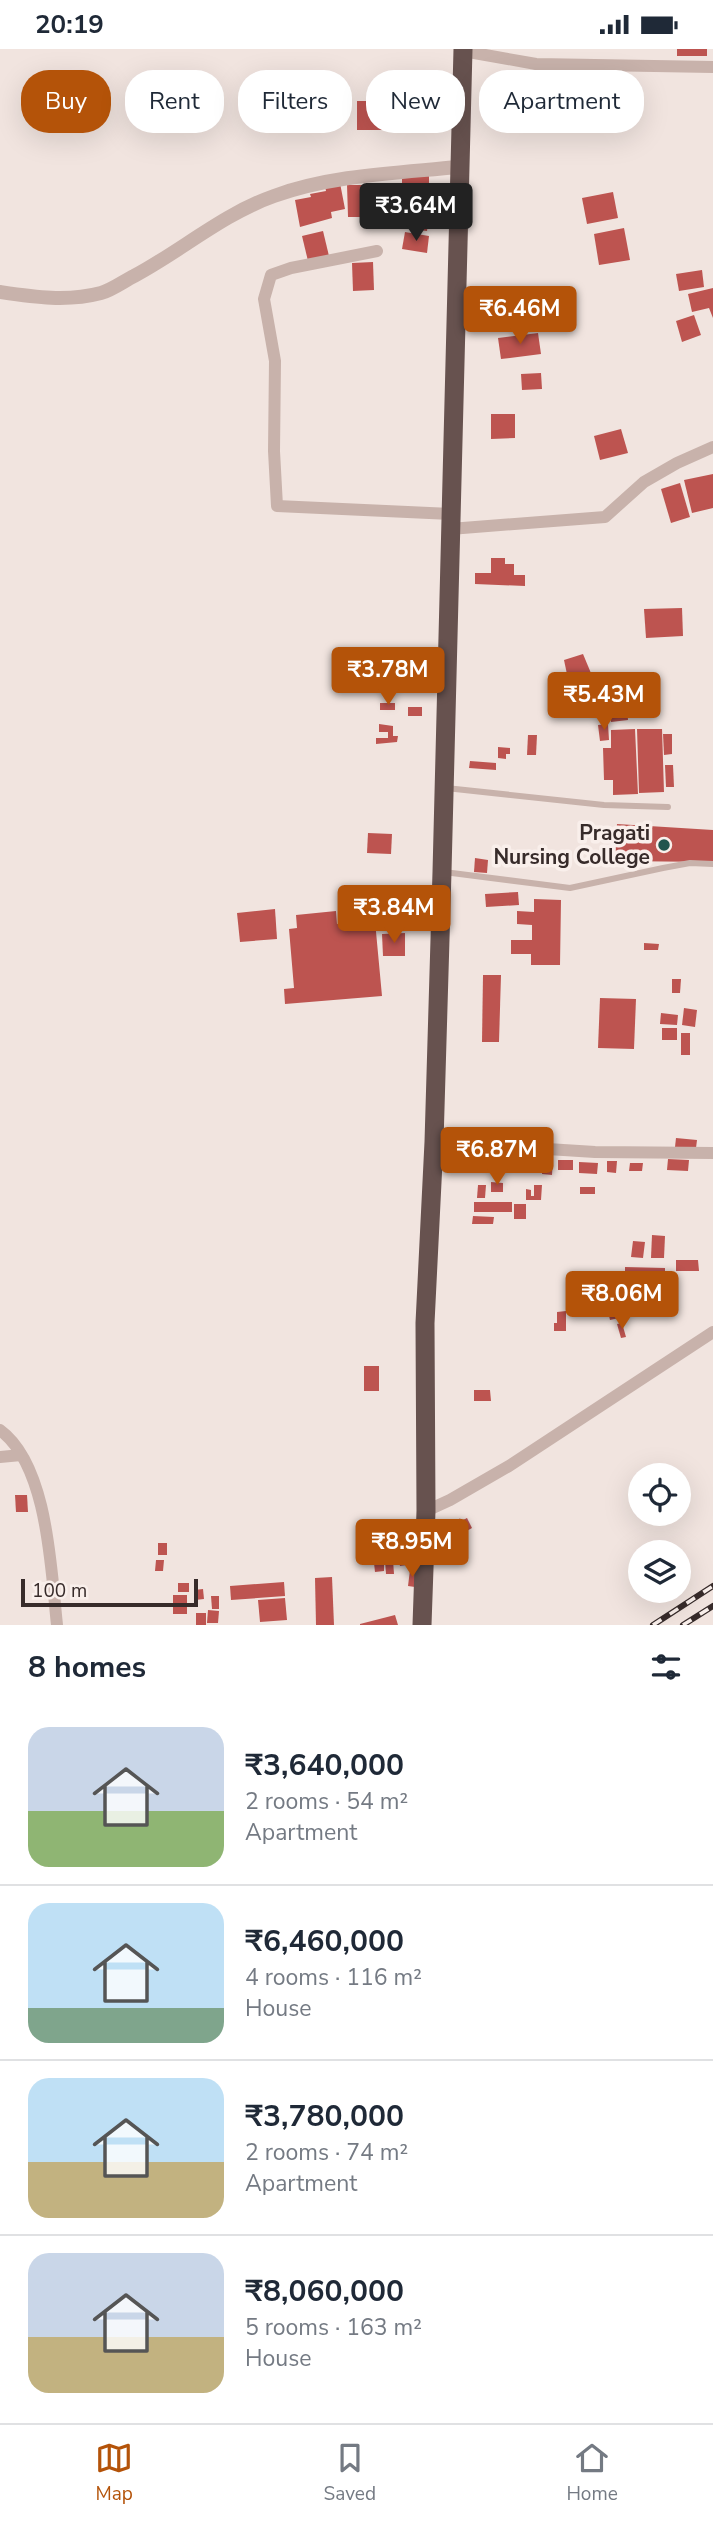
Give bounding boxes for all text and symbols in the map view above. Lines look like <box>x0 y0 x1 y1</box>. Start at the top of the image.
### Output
text: 20:19 <box>35 7 104 42</box>
chip: Buy <box>21 70 111 133</box>
chip: Rent <box>125 70 224 133</box>
chip: Filters <box>238 70 352 133</box>
chip: New <box>366 70 465 133</box>
chip: Apartment <box>479 70 644 133</box>
pin: ₹3.64M <box>359 183 473 243</box>
text: ₹3.64M <box>376 190 456 221</box>
pin: ₹6.46M <box>463 287 577 346</box>
text: ₹6.46M <box>480 293 560 324</box>
pin: ₹3.78M <box>331 647 445 707</box>
text: ₹3.78M <box>348 654 428 685</box>
pin: ₹5.43M <box>547 673 661 732</box>
text: ₹5.43M <box>564 679 644 710</box>
place label: Pragati Nursing College <box>493 819 650 871</box>
marker: Pragati Nursing College <box>656 837 672 853</box>
pin: ₹3.84M <box>337 885 451 945</box>
text: ₹3.84M <box>354 892 434 923</box>
pin: ₹6.87M <box>440 1127 554 1187</box>
text: ₹6.87M <box>457 1134 537 1165</box>
pin: ₹8.06M <box>565 1271 679 1331</box>
text: ₹8.06M <box>582 1278 662 1309</box>
map controls <box>628 1463 691 1603</box>
button: locate <box>628 1463 691 1526</box>
pin: ₹8.95M <box>355 1519 469 1579</box>
text: ₹8.95M <box>372 1526 452 1557</box>
button: layers <box>628 1540 691 1603</box>
scale bar <box>21 1576 198 1608</box>
text: 100 m <box>32 1578 87 1604</box>
text: 8 homes <box>28 1647 146 1688</box>
icon: filters <box>647 1648 685 1686</box>
text: ₹3,640,000 <box>245 1745 404 1786</box>
icon: home <box>84 1755 168 1839</box>
text: 2 rooms · 54 m² <box>245 1786 408 1817</box>
text: Apartment <box>245 1817 357 1848</box>
text: ₹6,460,000 <box>245 1921 404 1962</box>
icon: home <box>84 1931 168 2015</box>
text: 4 rooms · 116 m² <box>245 1962 422 1993</box>
text: House <box>245 1993 312 2024</box>
text: ₹3,780,000 <box>245 2096 404 2137</box>
icon: home <box>84 2106 168 2190</box>
text: 2 rooms · 74 m² <box>245 2137 408 2168</box>
text: Apartment <box>245 2168 357 2199</box>
text: ₹8,060,000 <box>245 2271 404 2312</box>
icon: home <box>84 2281 168 2365</box>
text: 5 rooms · 163 m² <box>245 2312 422 2343</box>
text: House <box>245 2343 312 2374</box>
tab: Map <box>95 2439 133 2507</box>
tab: Saved <box>324 2439 376 2507</box>
tab: Home <box>566 2439 618 2507</box>

